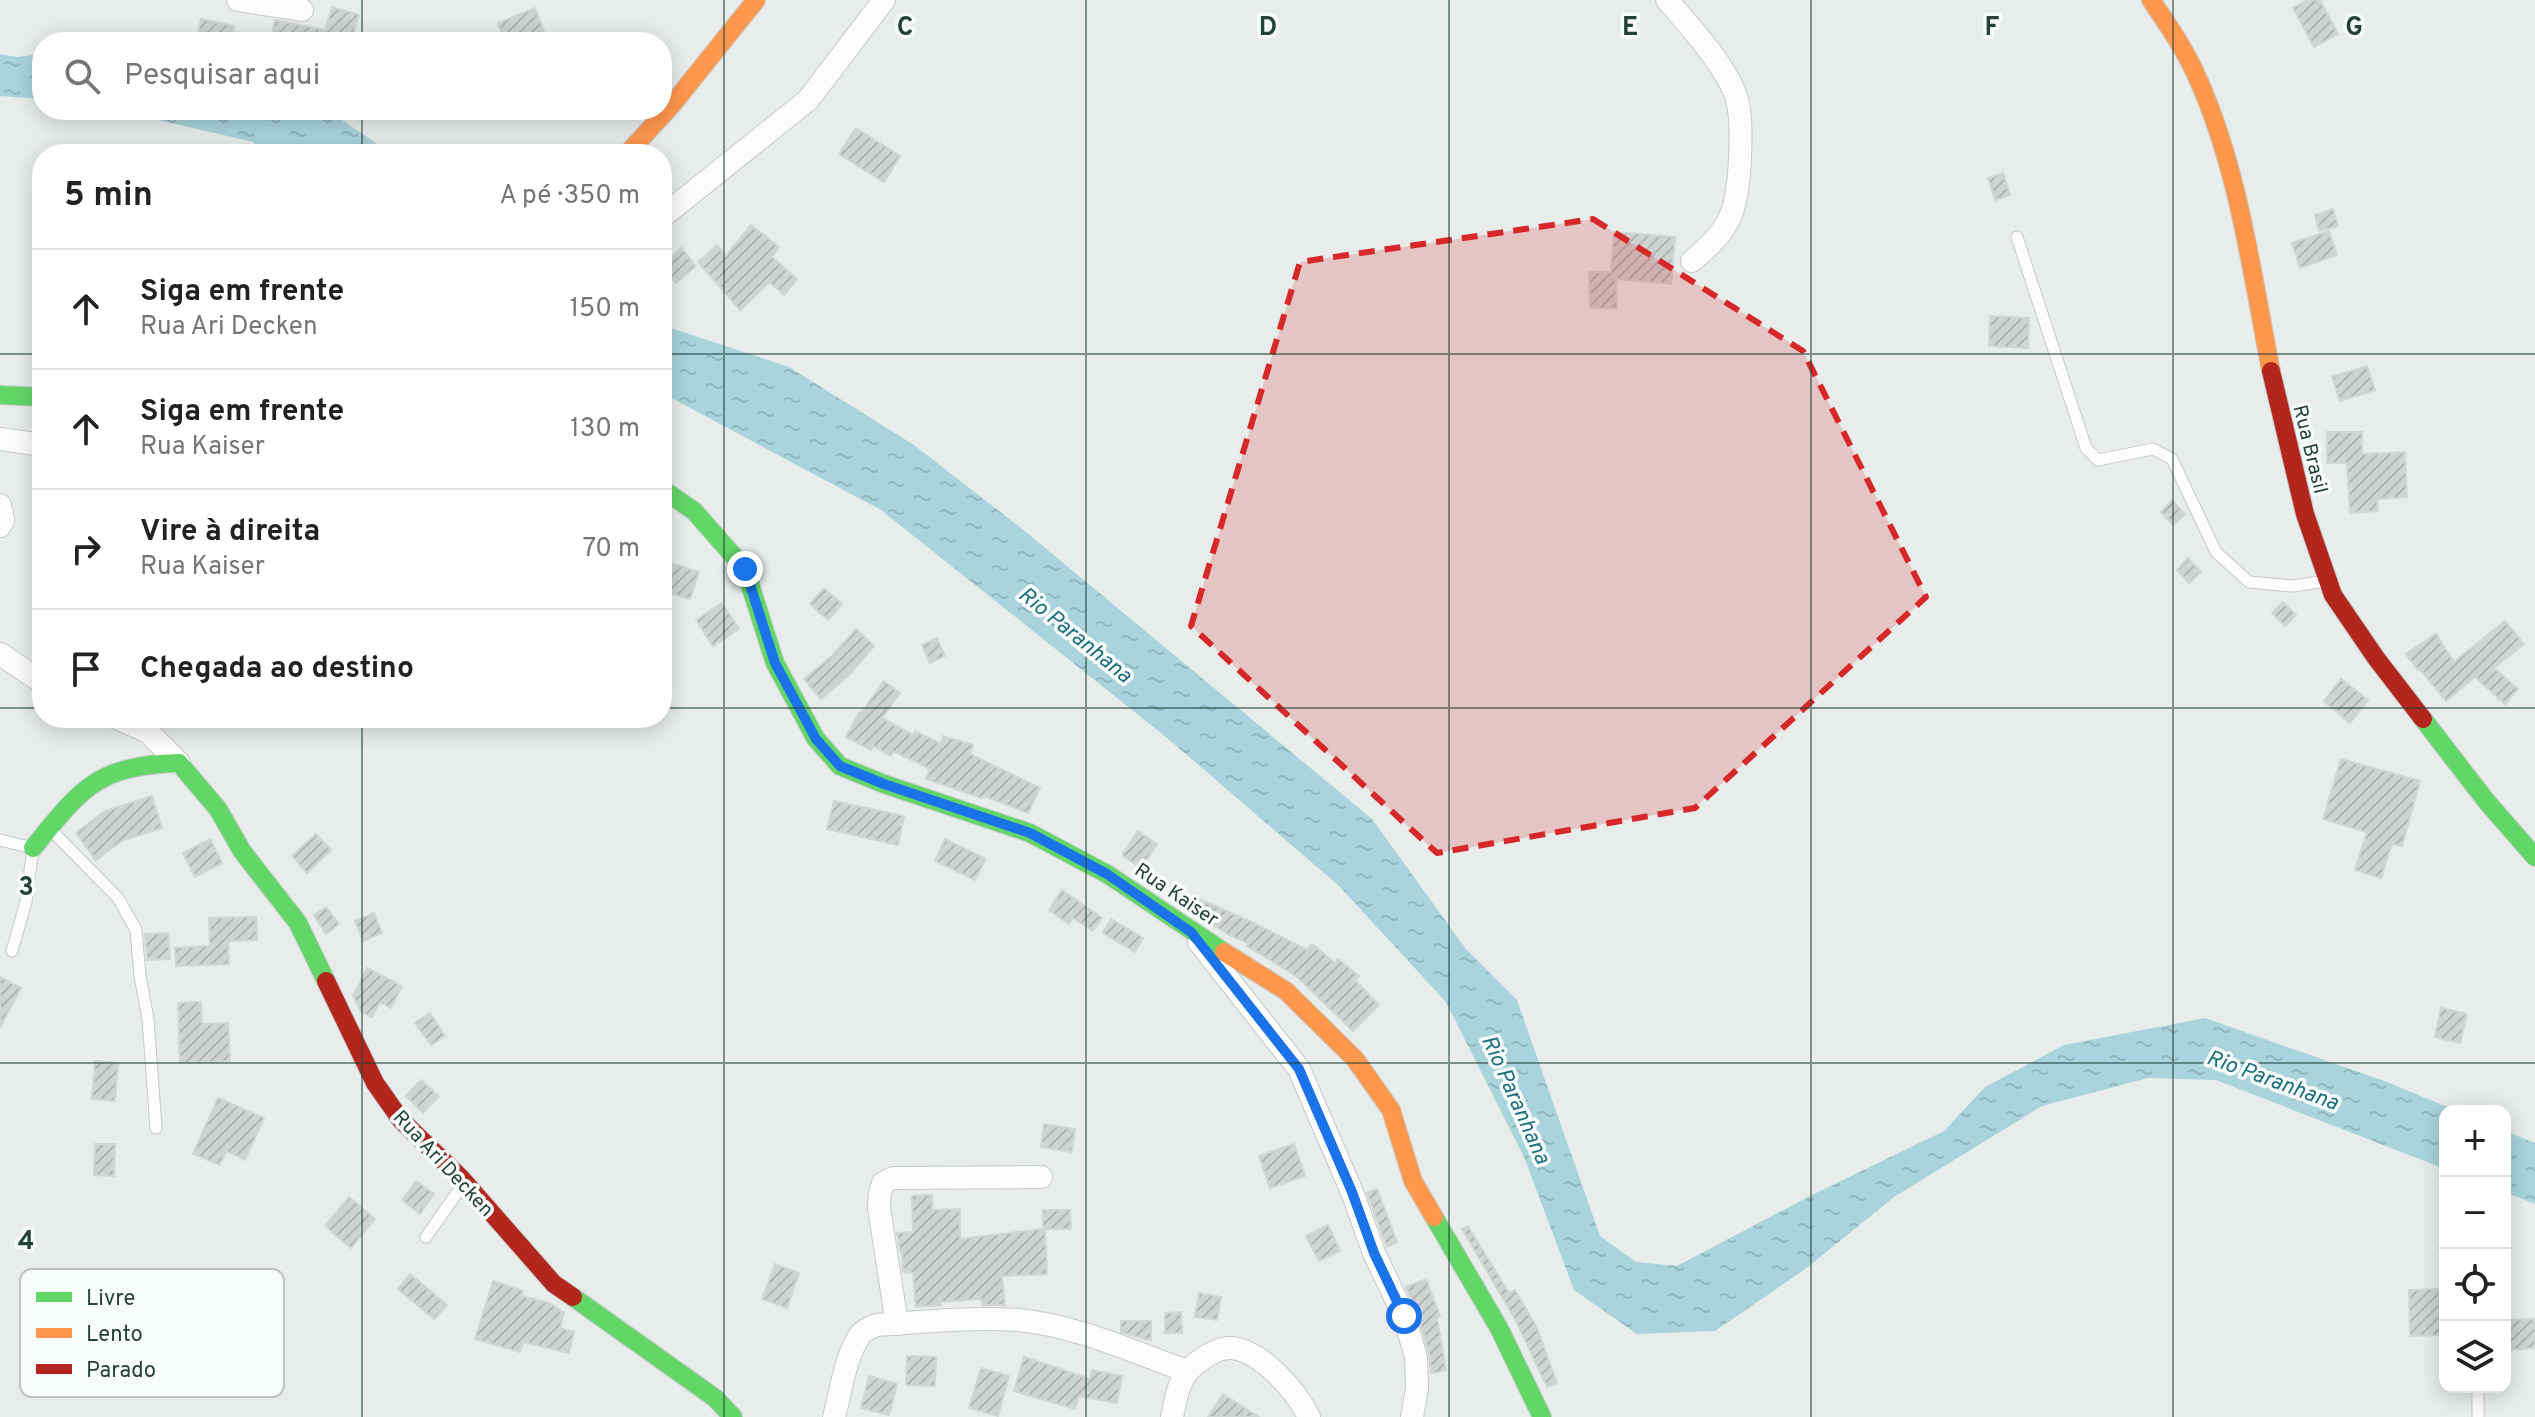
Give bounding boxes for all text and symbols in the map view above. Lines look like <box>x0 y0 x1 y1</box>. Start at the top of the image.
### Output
text: C <box>897 12 913 45</box>
text: D <box>1259 12 1277 45</box>
text: E <box>1622 12 1638 45</box>
text: F <box>1985 12 2000 45</box>
text: G <box>2345 12 2363 45</box>
search box <box>32 32 672 120</box>
icon: search <box>60 54 104 98</box>
text: Pesquisar aqui <box>124 58 320 95</box>
text: 5 min <box>64 175 153 218</box>
text: A pé · 350 m <box>499 180 640 213</box>
text: Siga em frente <box>140 274 344 311</box>
icon: ahead <box>64 287 108 331</box>
text: 150 m <box>569 293 640 326</box>
text: Rua Ari Decken <box>140 311 318 344</box>
text: Siga em frente <box>140 394 344 431</box>
street label: Rua Brasil <box>2286 402 2333 496</box>
icon: ahead <box>64 407 108 451</box>
text: 130 m <box>570 413 640 446</box>
text: Rua Kaiser <box>140 431 265 464</box>
text: Vire à direita <box>140 514 320 551</box>
icon: right <box>64 527 108 571</box>
text: 70 m <box>582 533 640 566</box>
text: Rua Kaiser <box>140 551 265 584</box>
route end <box>727 551 763 587</box>
water label: Rio Paranhana <box>1012 582 1137 690</box>
icon: arrive <box>64 647 108 691</box>
text: Chegada ao destino <box>140 651 414 688</box>
street label: Rua Kaiser <box>1129 858 1223 933</box>
text: 3 <box>18 872 34 905</box>
water label: Rio Paranhana <box>1474 1031 1555 1169</box>
water label: Rio Paranhana <box>2203 1045 2342 1118</box>
map controls <box>2439 1105 2511 1393</box>
button: + <box>2439 1105 2511 1177</box>
street label: Rua Ari Decken <box>386 1106 499 1223</box>
button: − <box>2439 1177 2511 1249</box>
text: 4 <box>18 1226 34 1259</box>
button: locate <box>2439 1249 2511 1321</box>
legend <box>20 1269 284 1397</box>
text: Livre <box>86 1286 135 1313</box>
route start <box>1386 1298 1422 1334</box>
button: layers <box>2439 1321 2511 1393</box>
text: Lento <box>86 1322 143 1349</box>
text: Parado <box>86 1358 156 1385</box>

